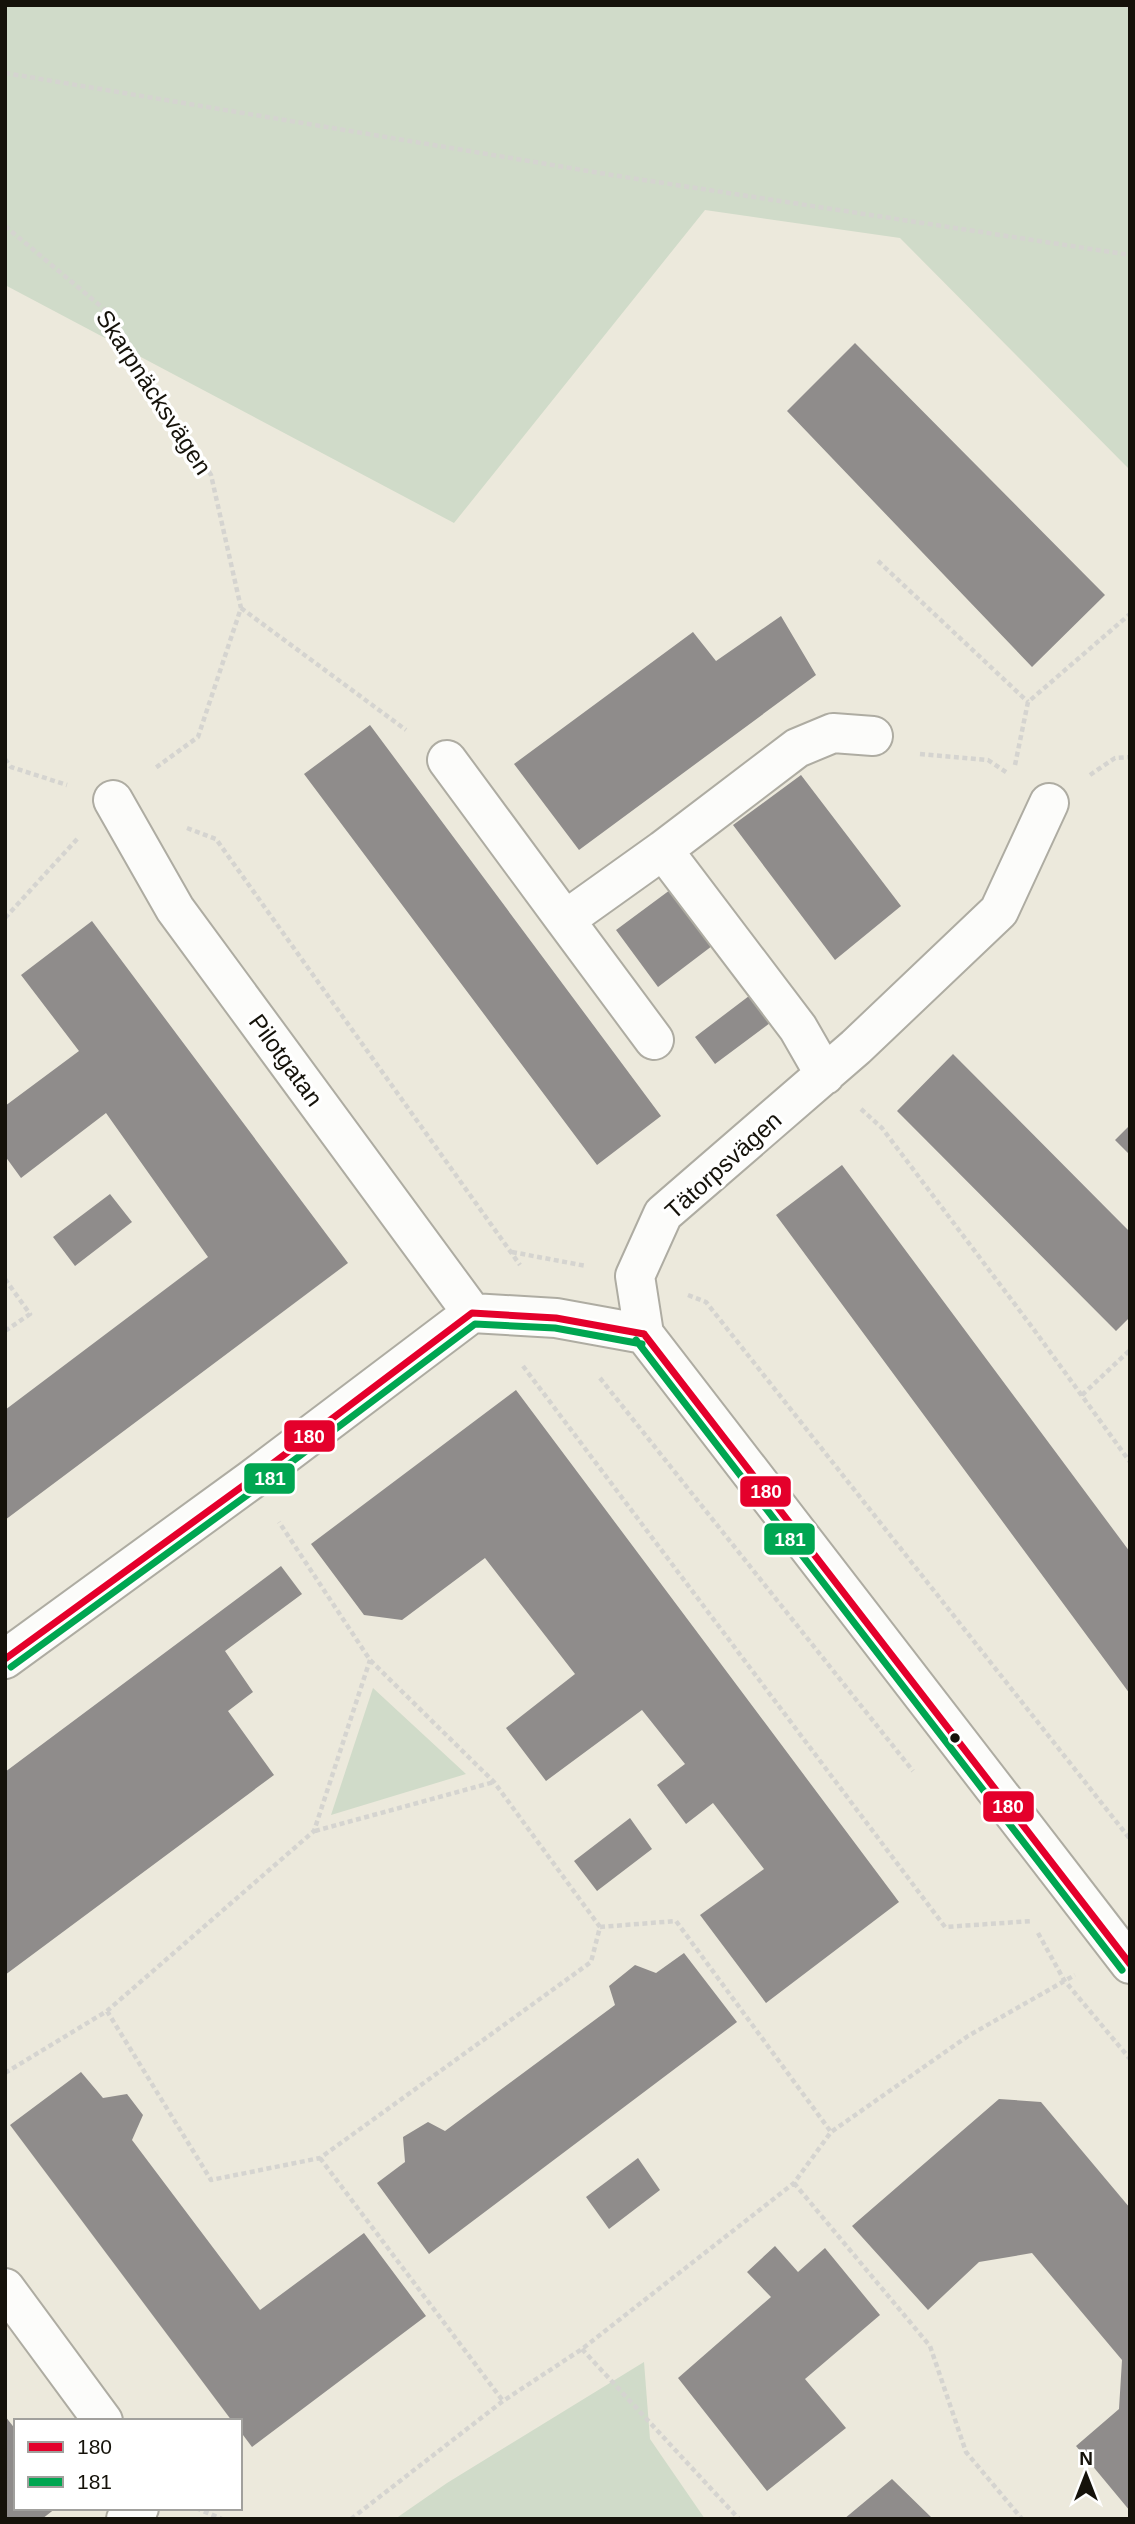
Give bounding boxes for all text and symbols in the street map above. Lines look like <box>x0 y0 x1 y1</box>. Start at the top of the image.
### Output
street label: Skarpnäcksvägen <box>91 305 217 479</box>
street label: Pilotgatan <box>244 1009 328 1111</box>
street label: Tätorpsvägen <box>659 1106 787 1224</box>
line badge: 180 <box>283 1419 336 1453</box>
text: 180 <box>293 1426 325 1447</box>
line badge: 181 <box>243 1462 296 1495</box>
text: 181 <box>254 1468 286 1489</box>
line badge: 180 <box>739 1475 792 1508</box>
text: 180 <box>750 1481 782 1502</box>
line badge: 181 <box>763 1522 816 1556</box>
text: 181 <box>774 1529 806 1550</box>
unlabelled marker <box>948 1731 962 1745</box>
line badge: 180 <box>982 1790 1035 1823</box>
text: 180 <box>992 1796 1024 1817</box>
legend <box>14 2419 242 2510</box>
text: 180 <box>77 2435 112 2458</box>
north arrow <box>1051 2440 1121 2510</box>
text: N <box>1079 2448 1093 2469</box>
text: 181 <box>77 2470 112 2493</box>

